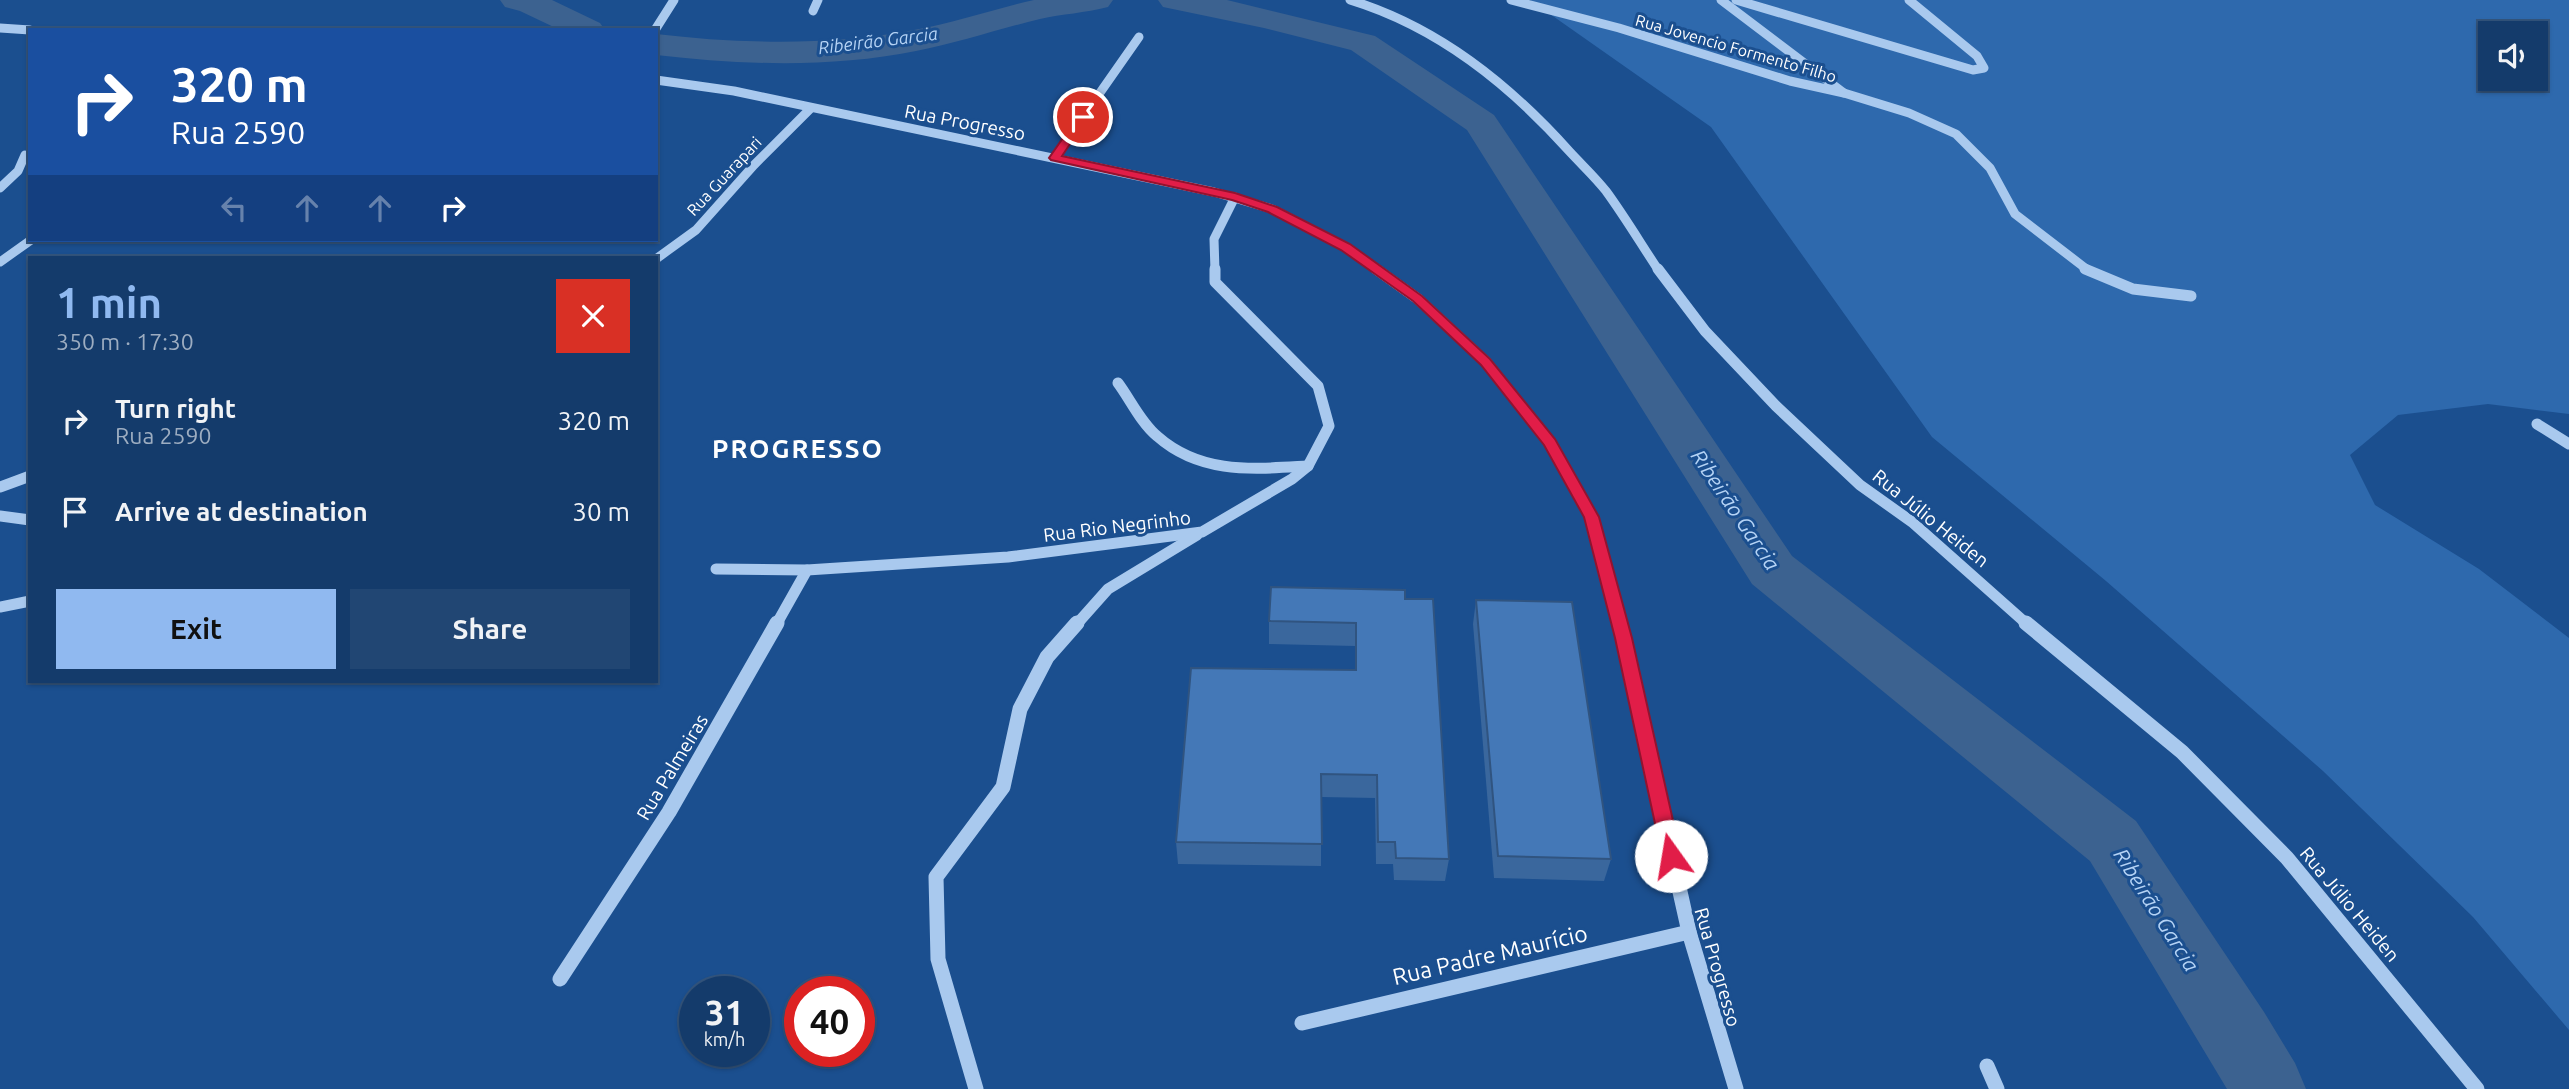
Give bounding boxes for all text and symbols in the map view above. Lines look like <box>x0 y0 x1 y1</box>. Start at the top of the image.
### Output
street label: Rua Jovencio Formento Filho <box>1633 11 1839 85</box>
map controls <box>2478 21 2548 91</box>
button: sound <box>2478 21 2548 91</box>
water label: Ribeirão Garcia <box>817 23 939 57</box>
icon: right <box>56 56 147 147</box>
text: 320 m <box>171 56 308 111</box>
pin <box>1053 87 1113 147</box>
icon: arrive <box>1064 98 1102 136</box>
street label: Rua Progresso <box>903 99 1027 145</box>
text: Rua 2590 <box>171 114 305 150</box>
street label: Rua Guarapari <box>683 133 765 219</box>
icon: left <box>215 189 253 227</box>
icon: ahead <box>288 189 326 227</box>
icon: ahead <box>361 189 399 227</box>
icon: right <box>434 189 472 227</box>
text: 1 min <box>56 279 162 326</box>
button: close <box>556 279 630 353</box>
text: 350 m · 17:30 <box>56 329 194 354</box>
text: Turn right <box>115 394 236 423</box>
icon: right <box>56 402 94 440</box>
text: 320 m <box>558 406 630 435</box>
text: Rua 2590 <box>115 423 211 448</box>
district label: PROGRESSO <box>712 434 884 463</box>
water label: Ribeirão Garcia <box>1687 445 1785 574</box>
street label: Rua Júlio Heiden <box>1869 464 1993 572</box>
icon: arrive <box>56 493 94 531</box>
text: Arrive at destination <box>115 497 368 526</box>
text: 30 m <box>572 497 630 526</box>
street label: Rua Rio Negrinho <box>1042 506 1192 546</box>
button: Exit <box>56 589 336 669</box>
button: Share <box>350 589 630 669</box>
street label: Rua Palmeiras <box>632 710 712 824</box>
position arrow <box>1634 819 1708 893</box>
street label: Rua Júlio Heiden <box>2296 842 2404 966</box>
water label: Ribeirão Garcia <box>2109 844 2204 975</box>
street label: Rua Progresso <box>1691 905 1745 1029</box>
street label: Rua Padre Maurício <box>1390 920 1590 989</box>
speed limit sign: 40 <box>784 976 875 1067</box>
text: 31 <box>705 992 744 1032</box>
text: km/h <box>704 1029 745 1049</box>

